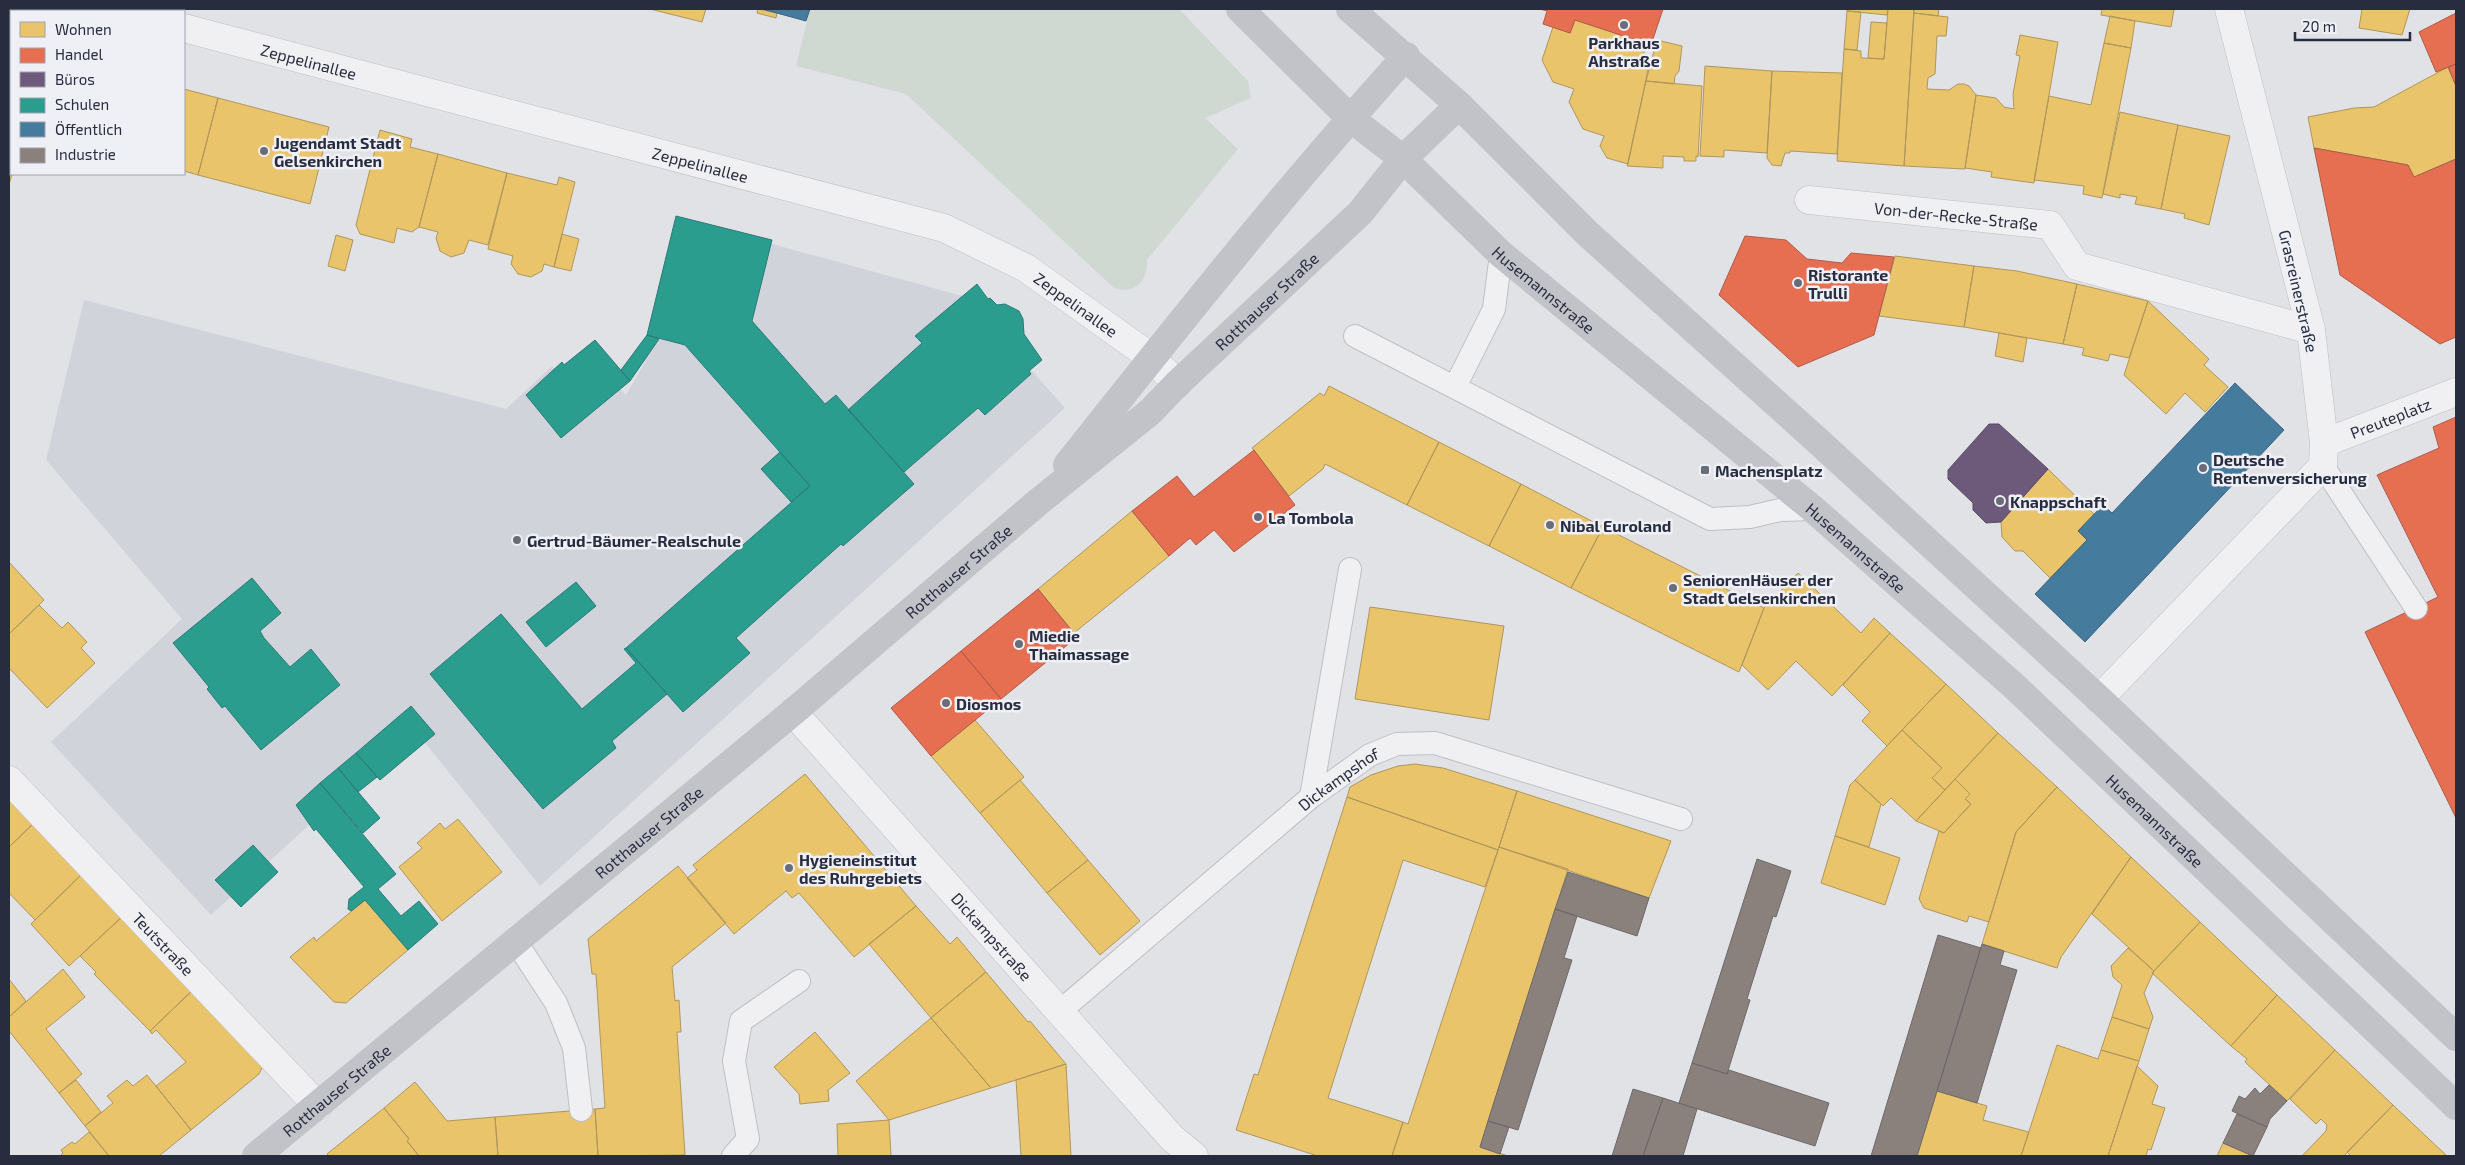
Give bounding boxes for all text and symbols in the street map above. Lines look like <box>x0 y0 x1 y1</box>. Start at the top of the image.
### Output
legend <box>10 10 185 175</box>
scale bar <box>2295 10 2410 42</box>
text: 20 m <box>2302 17 2336 35</box>
marker: Parkhaus Ahstraße <box>1618 19 1630 31</box>
text: Wohnen <box>55 20 112 38</box>
place label: Parkhaus Ahstraße <box>1588 33 1660 70</box>
street label: Zeppelinallee <box>259 39 359 83</box>
text: Handel <box>55 45 104 63</box>
text: Büros <box>55 70 95 88</box>
text: Schulen <box>55 95 109 113</box>
text: Öffentlich <box>55 120 122 138</box>
place label: Jugendamt Stadt Gelsenkirchen <box>274 133 402 170</box>
street label: Zeppelinallee <box>650 142 750 186</box>
text: Industrie <box>55 145 116 163</box>
marker: Jugendamt Stadt Gelsenkirchen <box>258 145 270 157</box>
street label: Von-der-Recke-Straße <box>1873 197 2039 233</box>
street label: Grasreinerstraße <box>2276 228 2322 354</box>
street label: Husemannstraße <box>1489 242 1599 337</box>
street label: Rotthauser Straße <box>1211 248 1322 354</box>
place label: Ristorante Trulli <box>1808 265 1888 302</box>
street label: Zeppelinallee <box>1031 268 1122 340</box>
marker: Ristorante Trulli <box>1792 277 1804 289</box>
street label: Preuteplatz <box>2347 393 2433 442</box>
place label: Deutsche Rentenversicherung <box>2213 450 2368 487</box>
place label: Machensplatz <box>1715 461 1823 480</box>
marker: Deutsche Rentenversicherung <box>2197 462 2209 474</box>
marker: Machensplatz <box>1699 464 1711 476</box>
place label: Knappschaft <box>2010 492 2107 511</box>
marker: Knappschaft <box>1994 495 2006 507</box>
street label: Husemannstraße <box>1803 498 1910 596</box>
place label: La Tombola <box>1268 508 1354 527</box>
marker: La Tombola <box>1252 511 1264 523</box>
place label: Nibal Euroland <box>1560 516 1671 535</box>
marker: Nibal Euroland <box>1544 519 1556 531</box>
street label: Rotthauser Straße <box>901 520 1015 622</box>
place label: Gertrud-Bäumer-Realschule <box>527 531 741 550</box>
marker: Gertrud-Bäumer-Realschule <box>511 534 523 546</box>
place label: SeniorenHäuser der Stadt Gelsenkirchen <box>1683 570 1836 607</box>
marker: SeniorenHäuser der Stadt Gelsenkirchen <box>1667 582 1679 594</box>
place label: Miedie Thaimassage <box>1029 626 1129 663</box>
marker: Miedie Thaimassage <box>1013 638 1025 650</box>
place label: Diosmos <box>956 694 1021 713</box>
marker: Diosmos <box>940 697 952 709</box>
street label: Dickampshof <box>1293 743 1382 814</box>
street label: Husemannstraße <box>2103 770 2208 871</box>
street label: Rotthauser Straße <box>590 782 706 882</box>
place label: Hygieneinstitut des Ruhrgebiets <box>799 850 922 887</box>
marker: Hygieneinstitut des Ruhrgebiets <box>783 862 795 874</box>
street label: Dickampstraße <box>948 888 1037 984</box>
street label: Teutstraße <box>129 908 198 979</box>
street label: Rotthauser Straße <box>278 1040 394 1140</box>

